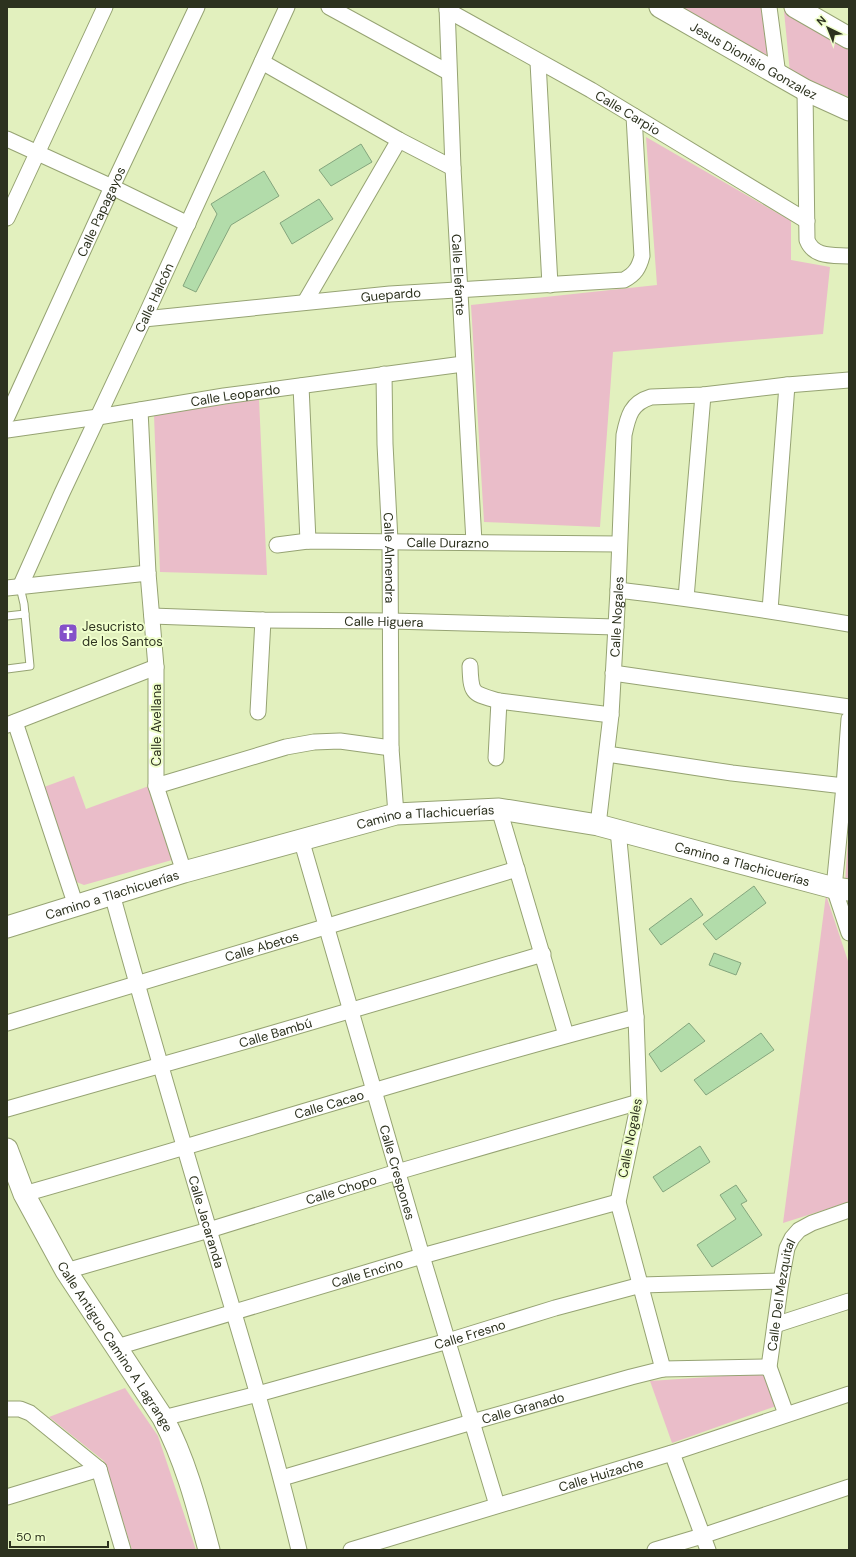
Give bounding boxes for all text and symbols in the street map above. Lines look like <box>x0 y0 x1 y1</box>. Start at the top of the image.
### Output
north arrow <box>808 8 848 48</box>
text: N <box>813 13 829 29</box>
street label: Jesus Dionisio Gonzalez <box>687 18 820 103</box>
street label: Calle Carpio <box>592 86 664 139</box>
street label: Calle Papagayos <box>73 163 129 259</box>
street label: Calle Elefante <box>448 233 470 316</box>
street label: Calle Halcón <box>131 260 177 335</box>
street label: Guepardo <box>360 284 422 305</box>
street label: Calle Leopardo <box>189 380 281 410</box>
street label: Calle Almendra <box>380 512 399 603</box>
street label: Calle Durazno <box>406 533 489 551</box>
street label: Calle Nogales <box>606 576 627 658</box>
street label: Calle Higuera <box>344 612 424 630</box>
place label: Jesucristo de los Santos <box>82 618 163 650</box>
church icon: Jesucristo de los Santos <box>57 622 79 644</box>
street label: Calle Avellana <box>148 684 165 766</box>
street label: Camino a Tlachicuerías <box>354 801 495 833</box>
street label: Camino a Tlachicuerías <box>673 837 812 890</box>
street label: Camino a Tlachicuerías <box>43 866 181 923</box>
street label: Calle Abetos <box>223 927 301 965</box>
street label: Calle Bambú <box>237 1014 314 1051</box>
street label: Calle Cacao <box>292 1086 366 1122</box>
street label: Calle Nogales <box>614 1097 646 1179</box>
street label: Calle Crespones <box>376 1123 420 1222</box>
street label: Calle Chopo <box>303 1170 379 1208</box>
street label: Calle Jacaranda <box>185 1173 228 1270</box>
street label: Calle Del Mezquital <box>763 1236 799 1352</box>
street label: Calle Encino <box>329 1254 405 1291</box>
street label: Calle Antiguo Camino A Lagrange <box>54 1258 177 1434</box>
street label: Calle Fresno <box>432 1315 508 1353</box>
street label: Calle Granado <box>480 1388 567 1427</box>
street label: Calle Huizache <box>556 1454 645 1495</box>
scale bar <box>10 1523 108 1549</box>
text: 50 m <box>16 1529 45 1545</box>

